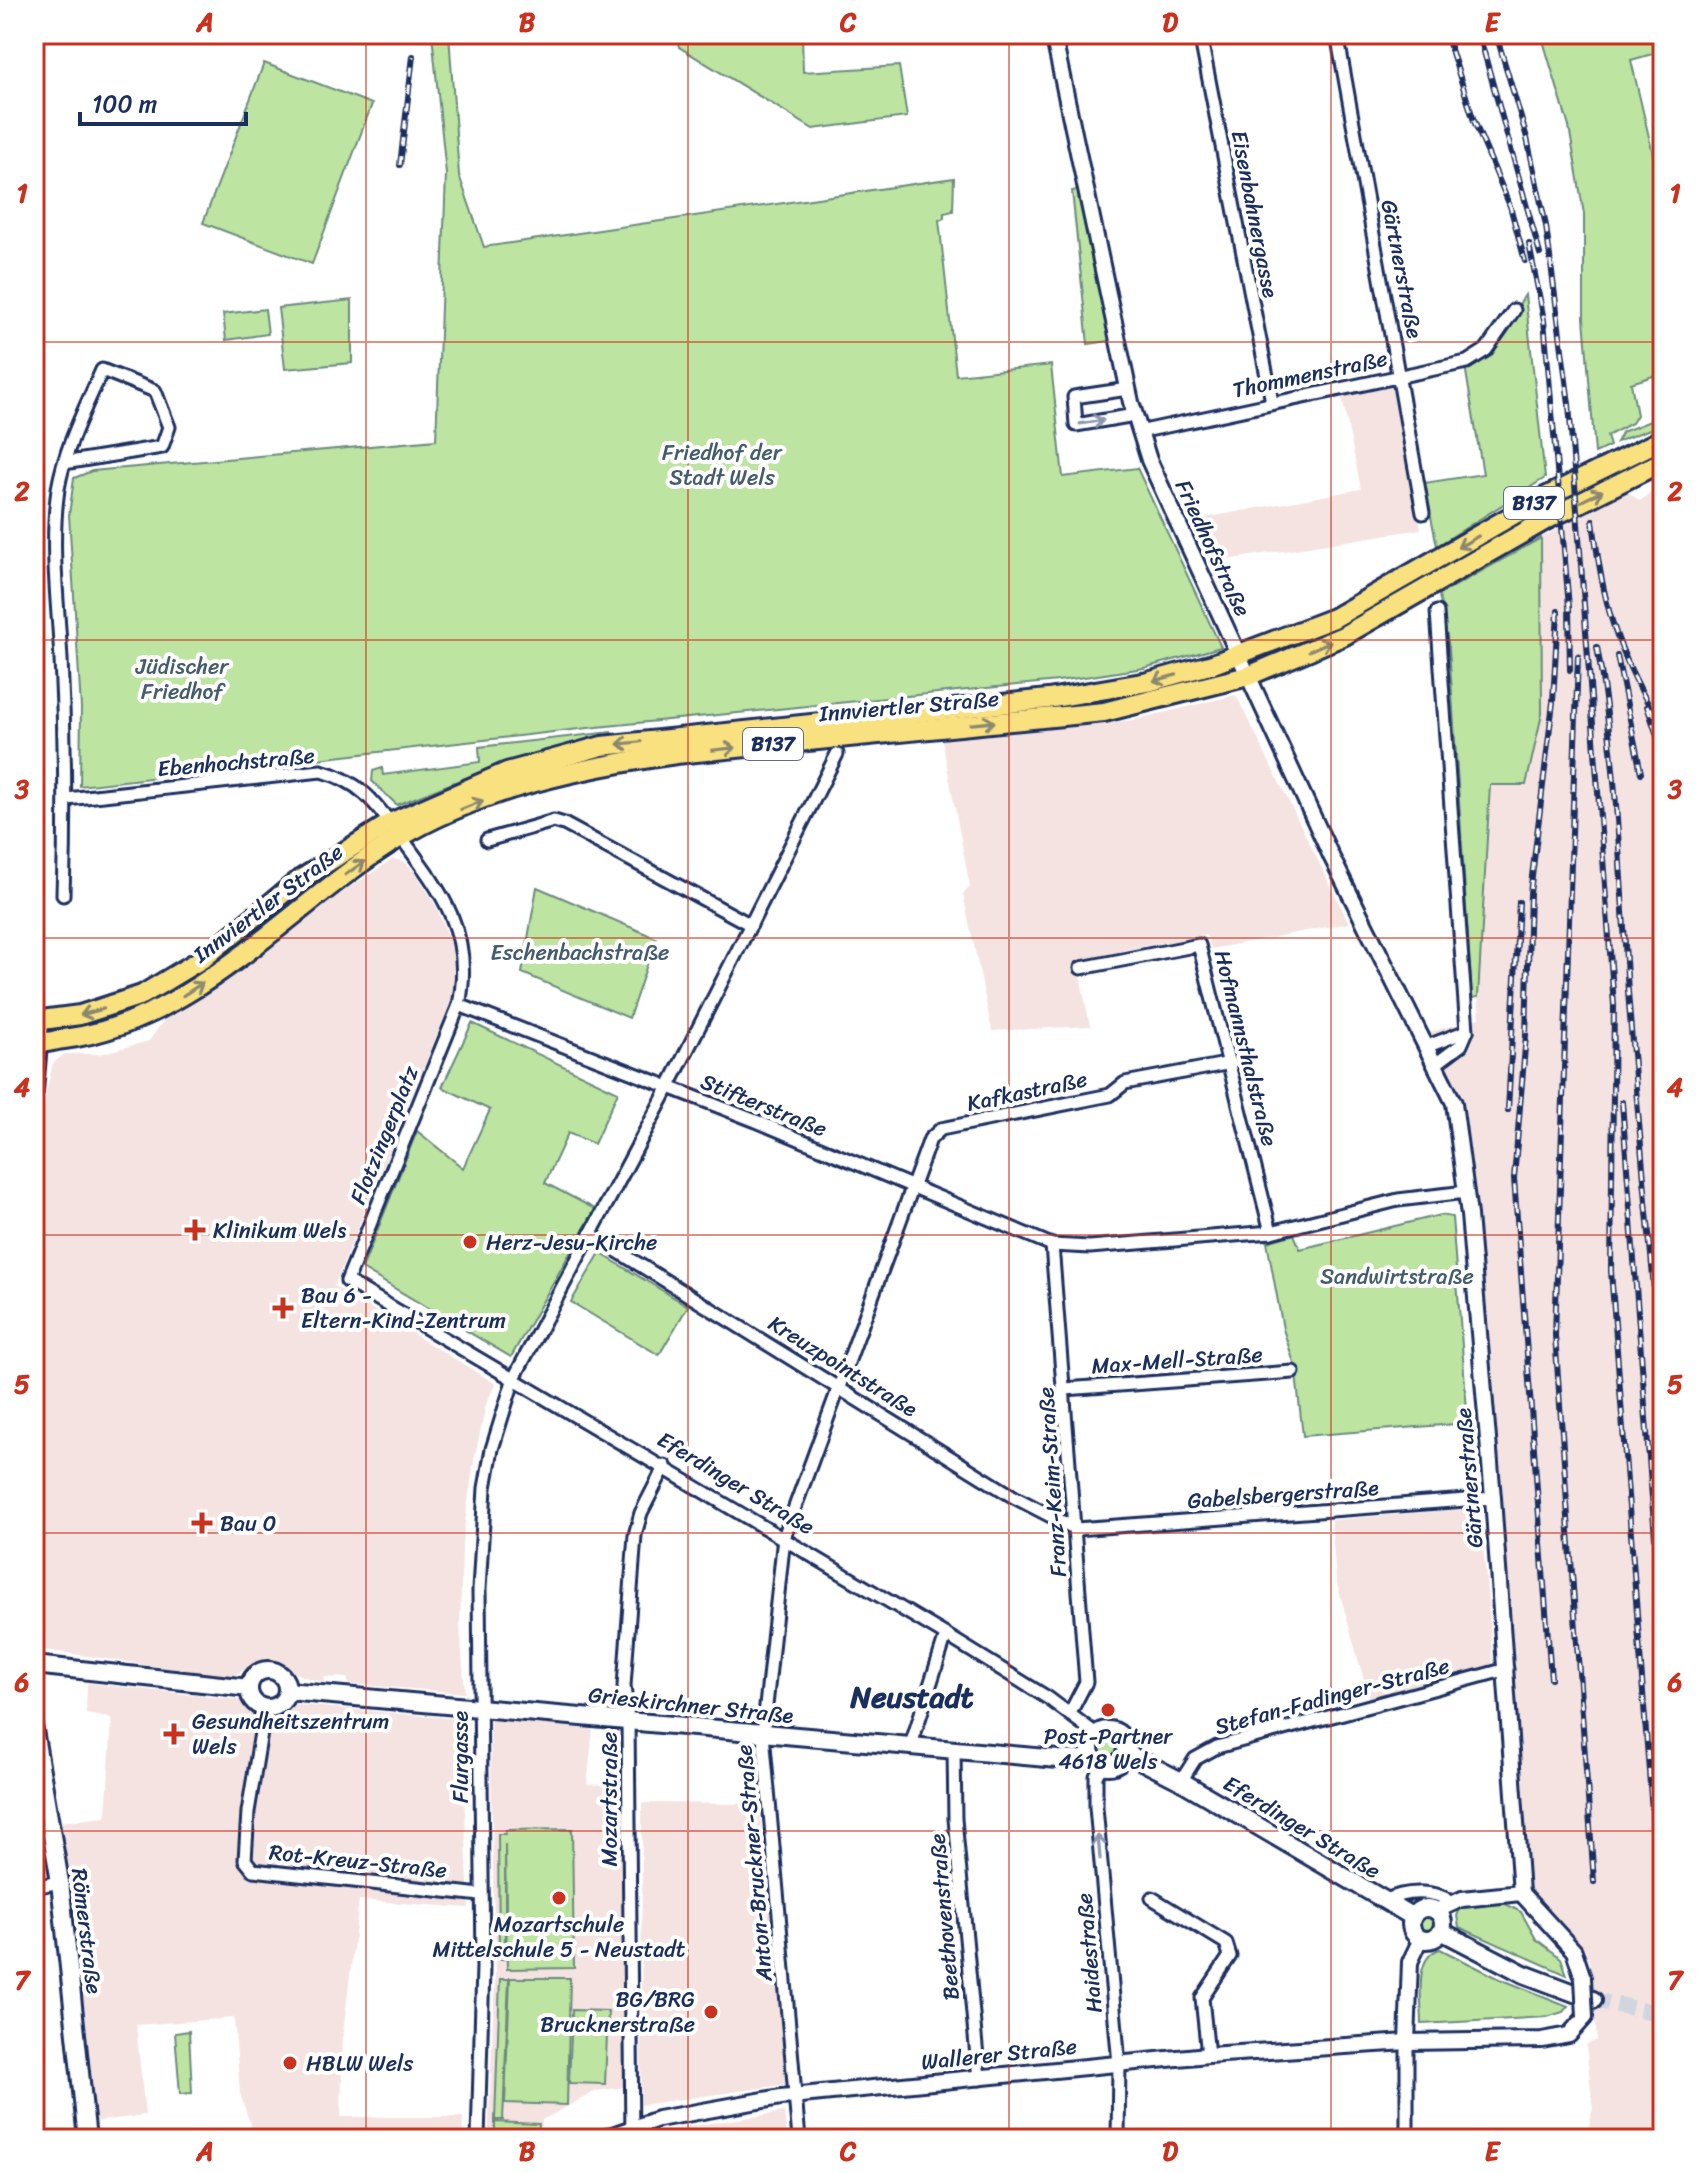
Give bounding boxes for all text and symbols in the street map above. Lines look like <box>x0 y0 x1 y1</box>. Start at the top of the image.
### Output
text: A <box>195 0 214 45</box>
text: B <box>519 0 536 45</box>
text: C <box>839 0 857 45</box>
text: D <box>1162 0 1178 45</box>
text: E <box>1485 0 1502 45</box>
scale bar <box>80 76 246 126</box>
text: 100 m <box>92 83 157 125</box>
street label: Eisenbahnergasse <box>1220 127 1290 302</box>
text: 1 <box>16 170 28 216</box>
text: 1 <box>1669 170 1681 216</box>
street label: Gärtnerstraße <box>1369 196 1435 342</box>
street label: Thommenstraße <box>1229 339 1391 409</box>
one-way arrow <box>1079 414 1104 429</box>
park label: Friedhof der Stadt Wels <box>662 433 783 497</box>
text: 2 <box>13 468 30 514</box>
text: 2 <box>1666 468 1683 514</box>
street label: Friedhofstraße <box>1164 473 1262 623</box>
road number: B137 <box>1504 487 1564 519</box>
one-way arrow <box>1579 488 1603 503</box>
one-way arrow <box>1457 534 1480 550</box>
one-way arrow <box>1308 638 1332 653</box>
park label: Jüdischer Friedhof <box>135 647 230 711</box>
one-way arrow <box>1152 671 1178 686</box>
street label: Innviertler Straße <box>817 679 1000 733</box>
one-way arrow <box>969 715 996 730</box>
road number: B137 <box>743 728 803 760</box>
street label: Ebenhochstraße <box>156 736 316 788</box>
one-way arrow <box>616 736 643 751</box>
one-way arrow <box>710 741 737 756</box>
text: 3 <box>14 766 30 812</box>
text: 3 <box>1667 766 1683 812</box>
one-way arrow <box>459 797 484 812</box>
street label: Innviertler Straße <box>183 833 352 973</box>
one-way arrow <box>344 860 366 876</box>
park label: Eschenbachstraße <box>491 933 669 972</box>
street label: Hofmannsthalstraße <box>1203 946 1289 1150</box>
one-way arrow <box>181 980 203 997</box>
one-way arrow <box>79 1005 105 1020</box>
street label: Flotzingerplatz <box>338 1059 430 1210</box>
street label: Kafkastraße <box>963 1059 1091 1123</box>
street label: Stifterstraße <box>695 1062 833 1148</box>
text: 4 <box>14 1064 30 1110</box>
text: 4 <box>1667 1064 1683 1110</box>
place label: Klinikum Wels <box>213 1211 346 1250</box>
marker: Klinikum Wels <box>184 1219 206 1241</box>
place label: Herz-Jesu-Kirche <box>486 1223 657 1262</box>
marker: Herz-Jesu-Kirche <box>461 1233 479 1251</box>
park label: Sandwirtstraße <box>1320 1257 1474 1296</box>
place label: Bau 6 - Eltern-Kind-Zentrum <box>301 1276 506 1340</box>
marker: Bau 6 - Eltern-Kind-Zentrum <box>272 1297 294 1319</box>
street label: Kreuzpointstraße <box>760 1304 926 1428</box>
street label: Max-Mell-Straße <box>1090 1335 1264 1385</box>
text: 5 <box>14 1361 30 1407</box>
text: 5 <box>1667 1361 1683 1407</box>
street label: Franz-Keim-Straße <box>1026 1386 1078 1578</box>
street label: Gärtnerstraße <box>1443 1406 1495 1550</box>
street label: Eferdinger Straße <box>650 1420 822 1546</box>
street label: Gabelsbergerstraße <box>1186 1468 1380 1520</box>
place label: Bau 0 <box>220 1504 276 1543</box>
marker: Bau 0 <box>191 1512 213 1534</box>
street label: Stefan-Fadinger-Straße <box>1210 1646 1454 1746</box>
text: 6 <box>14 1659 30 1705</box>
text: 6 <box>1667 1659 1683 1705</box>
district label: Neustadt <box>849 1670 974 1724</box>
street label: Grieskirchner Straße <box>587 1675 796 1735</box>
marker: Post-Partner 4618 Wels <box>1099 1701 1117 1719</box>
place label: Gesundheitszentrum Wels <box>192 1702 390 1766</box>
street label: Flurgasse <box>441 1711 480 1803</box>
place label: Post-Partner 4618 Wels <box>1044 1717 1173 1781</box>
marker: Gesundheitszentrum Wels <box>163 1723 185 1745</box>
street label: Mozartstraße <box>590 1732 629 1866</box>
street label: Anton-Bruckner-Straße <box>724 1743 784 1984</box>
street label: Eferdinger Straße <box>1216 1764 1388 1890</box>
street label: Rot-Kreuz-Straße <box>267 1832 449 1890</box>
street label: Beethovenstraße <box>917 1832 971 2002</box>
one-way arrow <box>1092 1834 1107 1861</box>
street label: Römerstraße <box>60 1866 114 1996</box>
marker: Mozartschule Mittelschule 5 - Neustadt <box>550 1889 568 1907</box>
street label: Haidestraße <box>1064 1891 1114 2015</box>
place label: Mozartschule Mittelschule 5 - Neustadt <box>433 1905 686 1969</box>
text: 7 <box>15 1957 32 2003</box>
text: 7 <box>1668 1957 1685 2003</box>
place label: BG/BRG Brucknerstraße <box>540 1980 695 2044</box>
marker: BG/BRG Brucknerstraße <box>702 2003 720 2021</box>
street label: Wallerer Straße <box>919 2026 1079 2082</box>
place label: HBLW Wels <box>306 2044 414 2083</box>
marker: HBLW Wels <box>281 2054 299 2072</box>
text: A <box>195 2128 214 2173</box>
text: B <box>519 2128 536 2173</box>
text: C <box>839 2128 857 2173</box>
text: D <box>1162 2128 1178 2173</box>
text: E <box>1485 2128 1502 2173</box>

